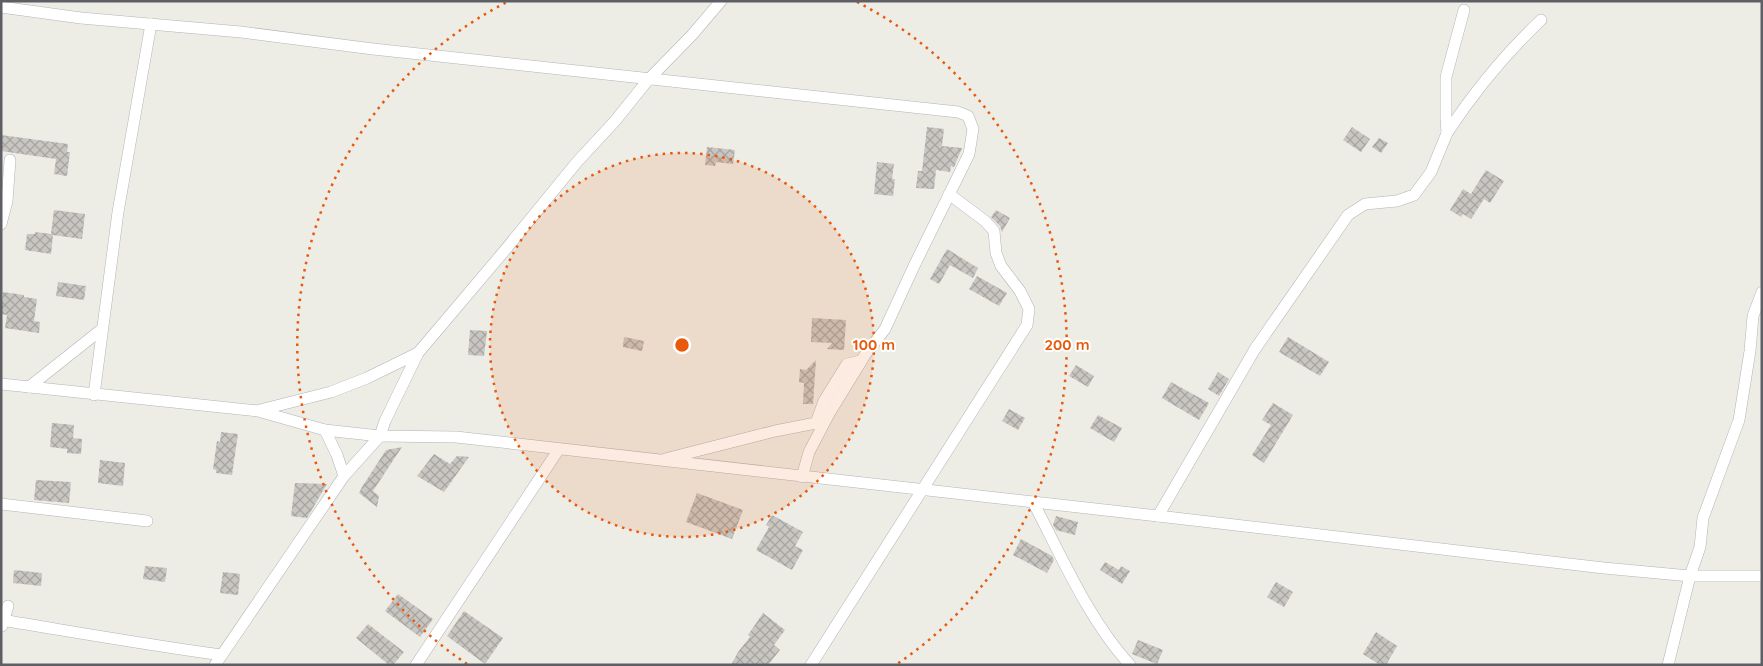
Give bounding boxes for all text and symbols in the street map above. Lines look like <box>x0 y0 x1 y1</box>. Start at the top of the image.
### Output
text: 100 m <box>853 335 895 354</box>
text: 200 m <box>1045 335 1090 354</box>
centre of rings <box>673 336 691 354</box>

